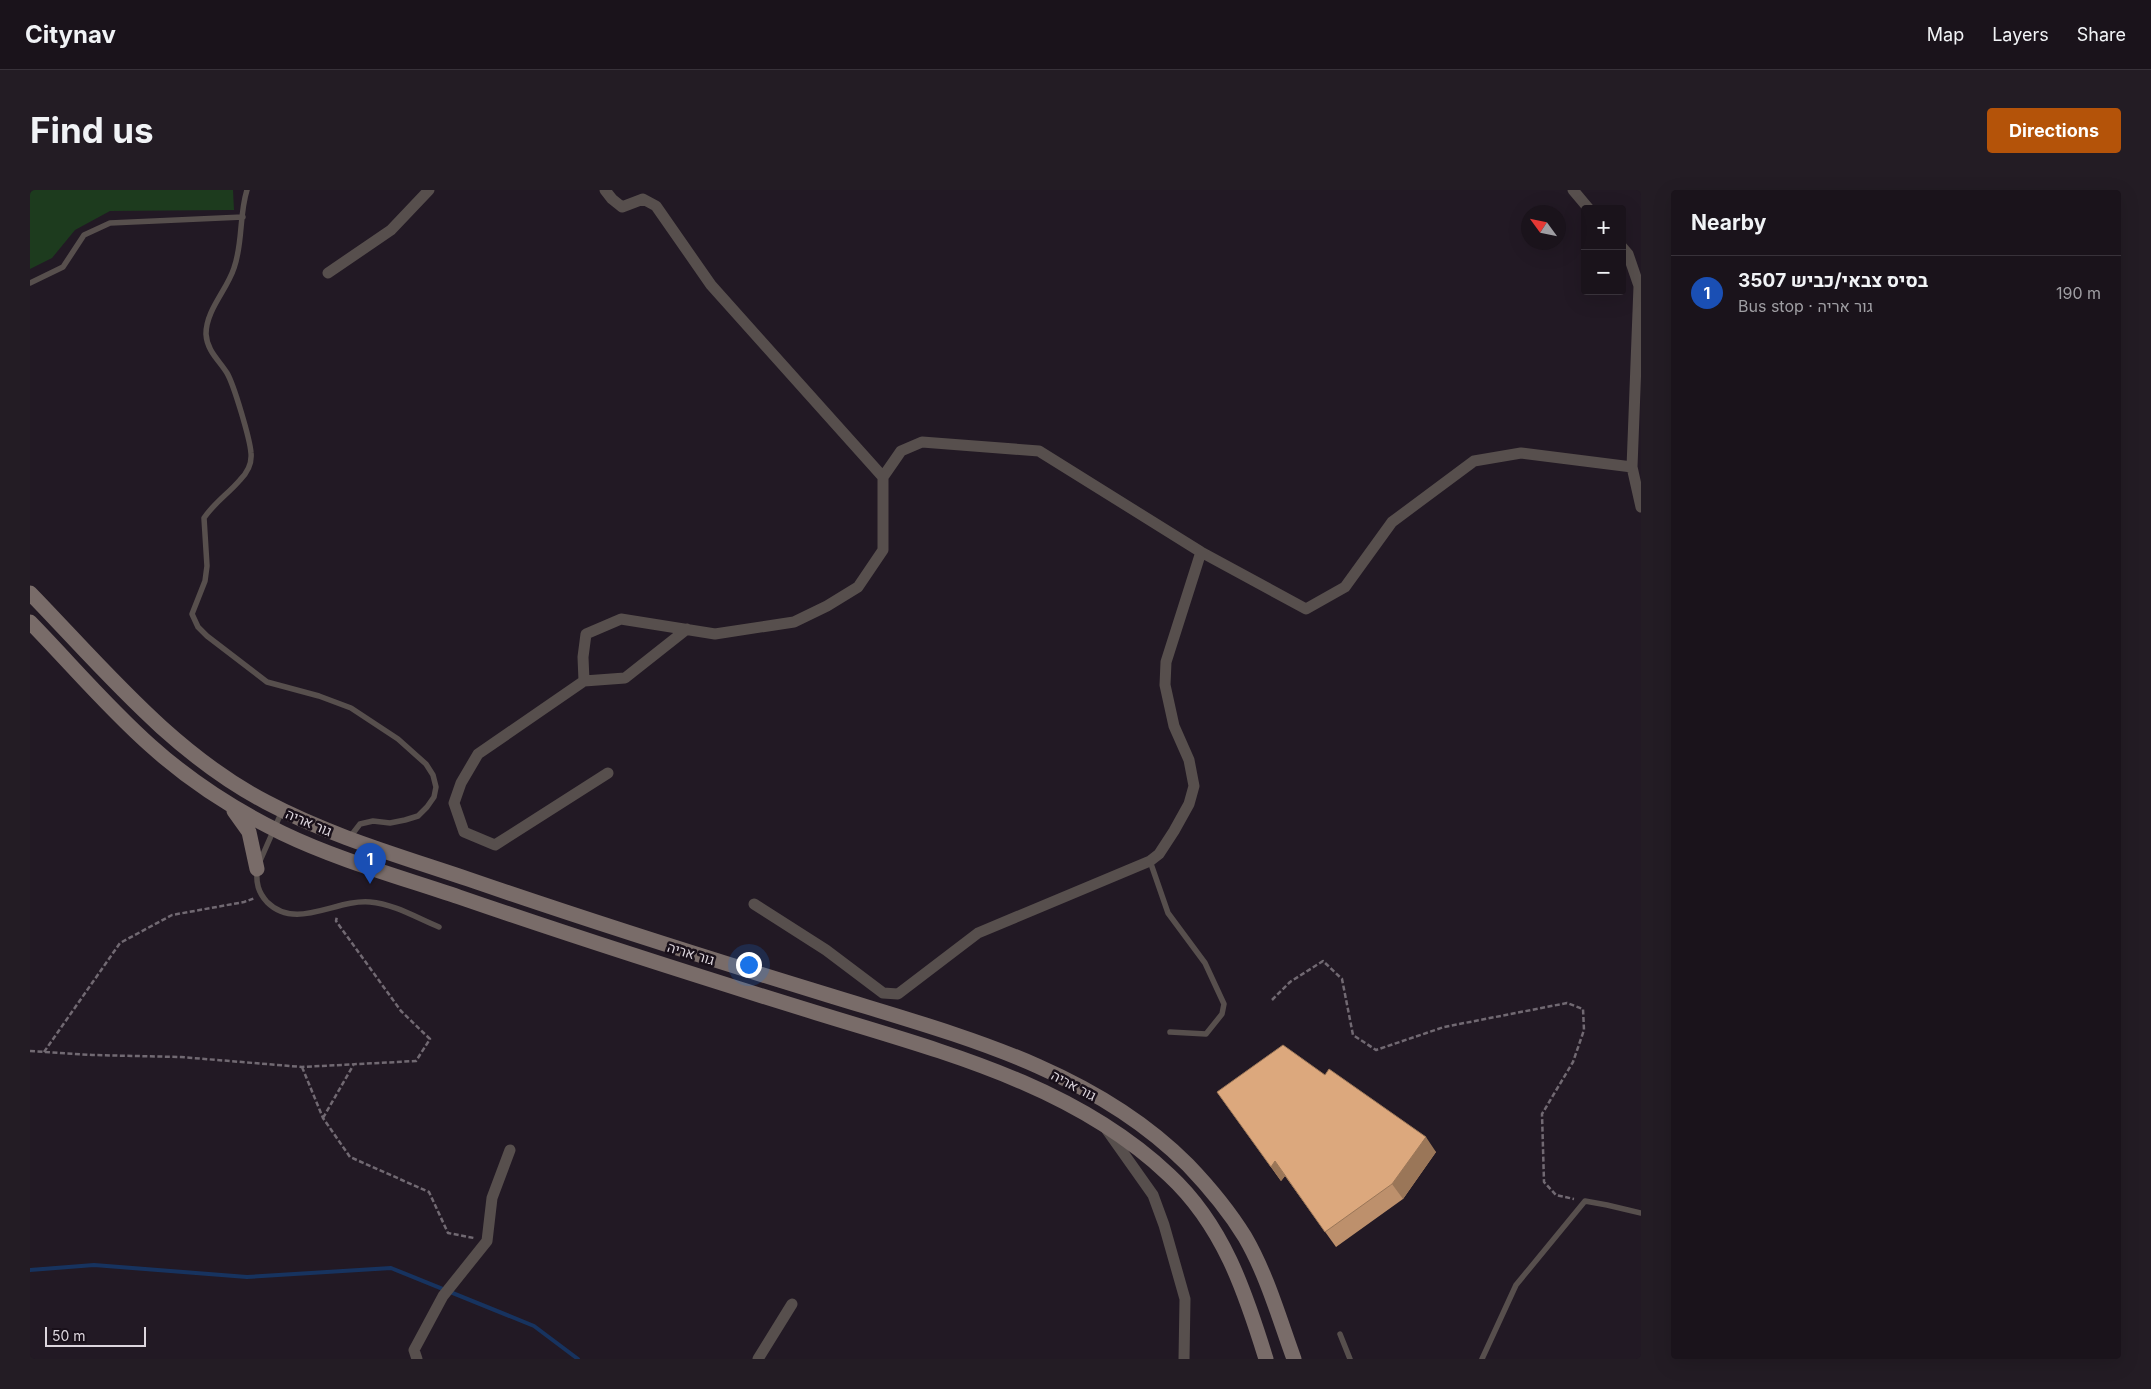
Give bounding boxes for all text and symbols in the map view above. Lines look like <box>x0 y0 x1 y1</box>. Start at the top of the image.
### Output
text: Citynav <box>25 20 116 49</box>
text: Map <box>1927 24 1964 45</box>
text: Layers <box>1992 24 2049 45</box>
text: Share <box>2077 24 2126 45</box>
button: Directions <box>1987 108 2121 153</box>
text: Find us <box>30 109 154 151</box>
north arrow <box>1521 205 1566 250</box>
map controls <box>1581 205 1626 295</box>
button: + <box>1581 205 1626 250</box>
text: Nearby <box>1691 210 1766 235</box>
button: − <box>1581 250 1626 295</box>
text: בסיס צבאי/כביש 3507 <box>1738 269 1928 292</box>
text: 1 <box>1704 283 1710 303</box>
text: 190 m <box>2056 283 2101 303</box>
text: Bus stop · גור אריה <box>1738 296 1873 316</box>
street label: גור אריה <box>283 805 335 839</box>
pin: 1 <box>354 843 386 884</box>
street label: גור אריה <box>665 938 717 968</box>
your location <box>736 952 762 978</box>
street label: גור אריה <box>1049 1066 1099 1104</box>
scale bar <box>45 1324 146 1347</box>
text: 50 m <box>52 1327 86 1344</box>

